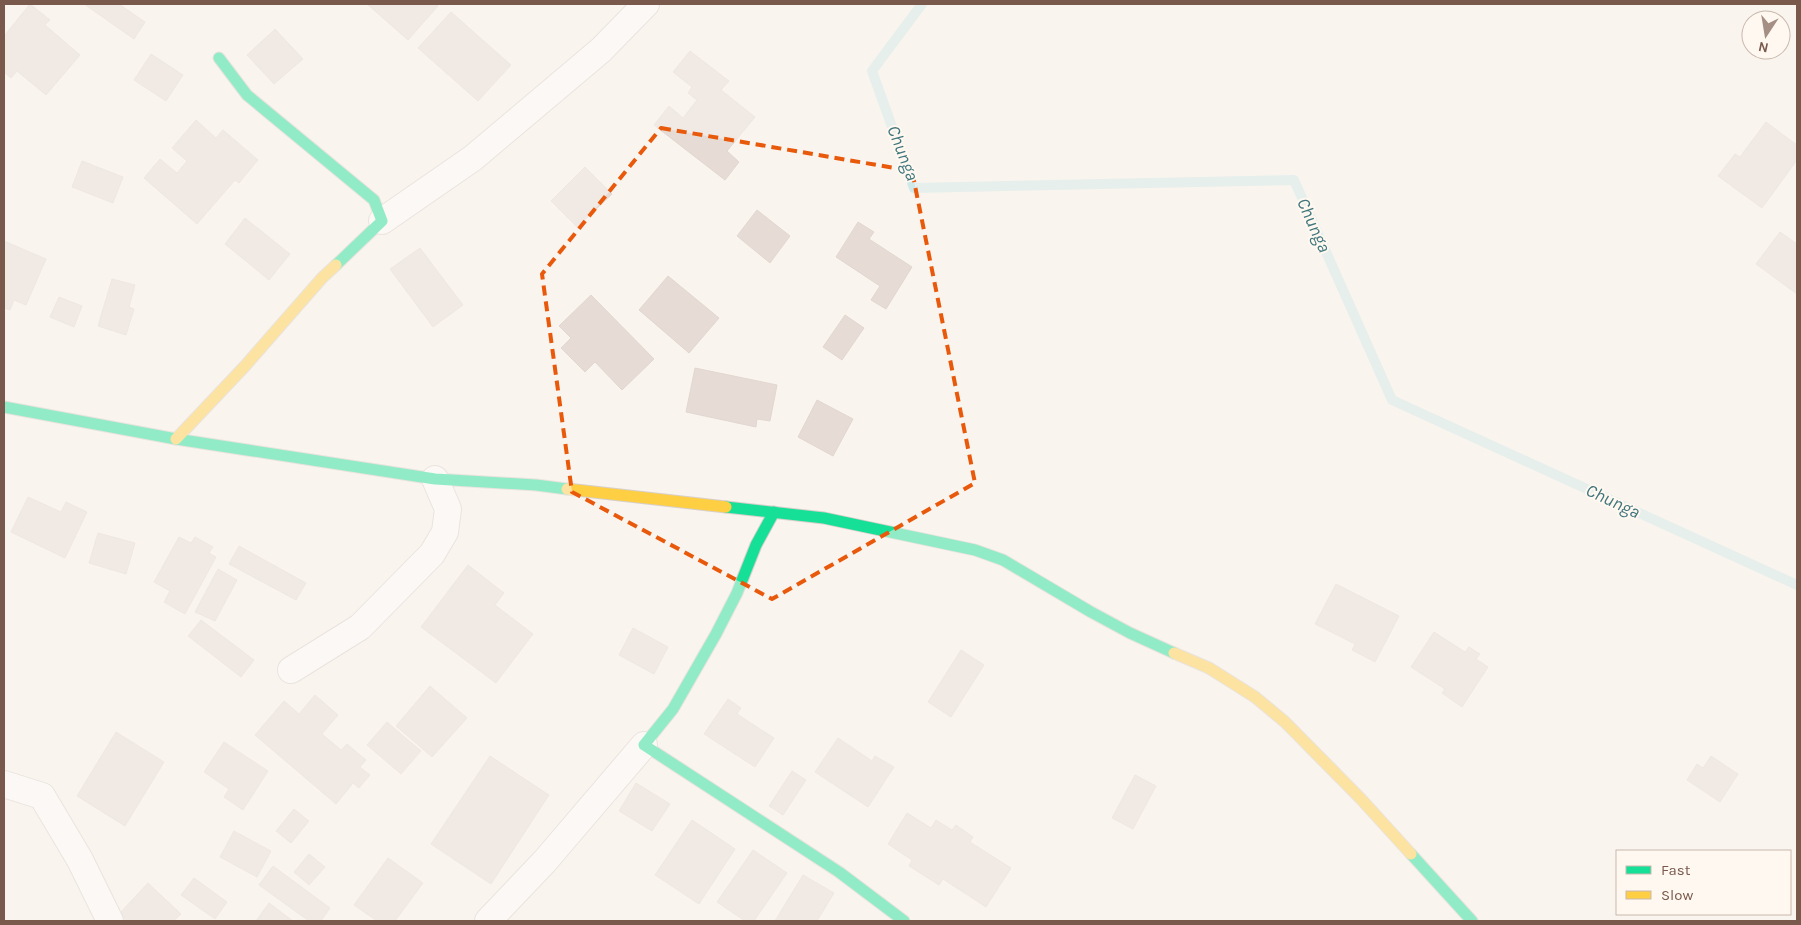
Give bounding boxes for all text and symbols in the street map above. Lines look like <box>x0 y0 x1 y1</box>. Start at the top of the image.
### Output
north arrow <box>1741 10 1791 60</box>
text: N <box>1757 38 1770 57</box>
water label: Chunga <box>882 122 924 184</box>
water label: Chunga <box>1292 194 1336 256</box>
water label: Chunga <box>1582 479 1644 523</box>
legend <box>1616 850 1791 915</box>
text: Fast <box>1661 861 1691 879</box>
text: Slow <box>1661 886 1693 904</box>

